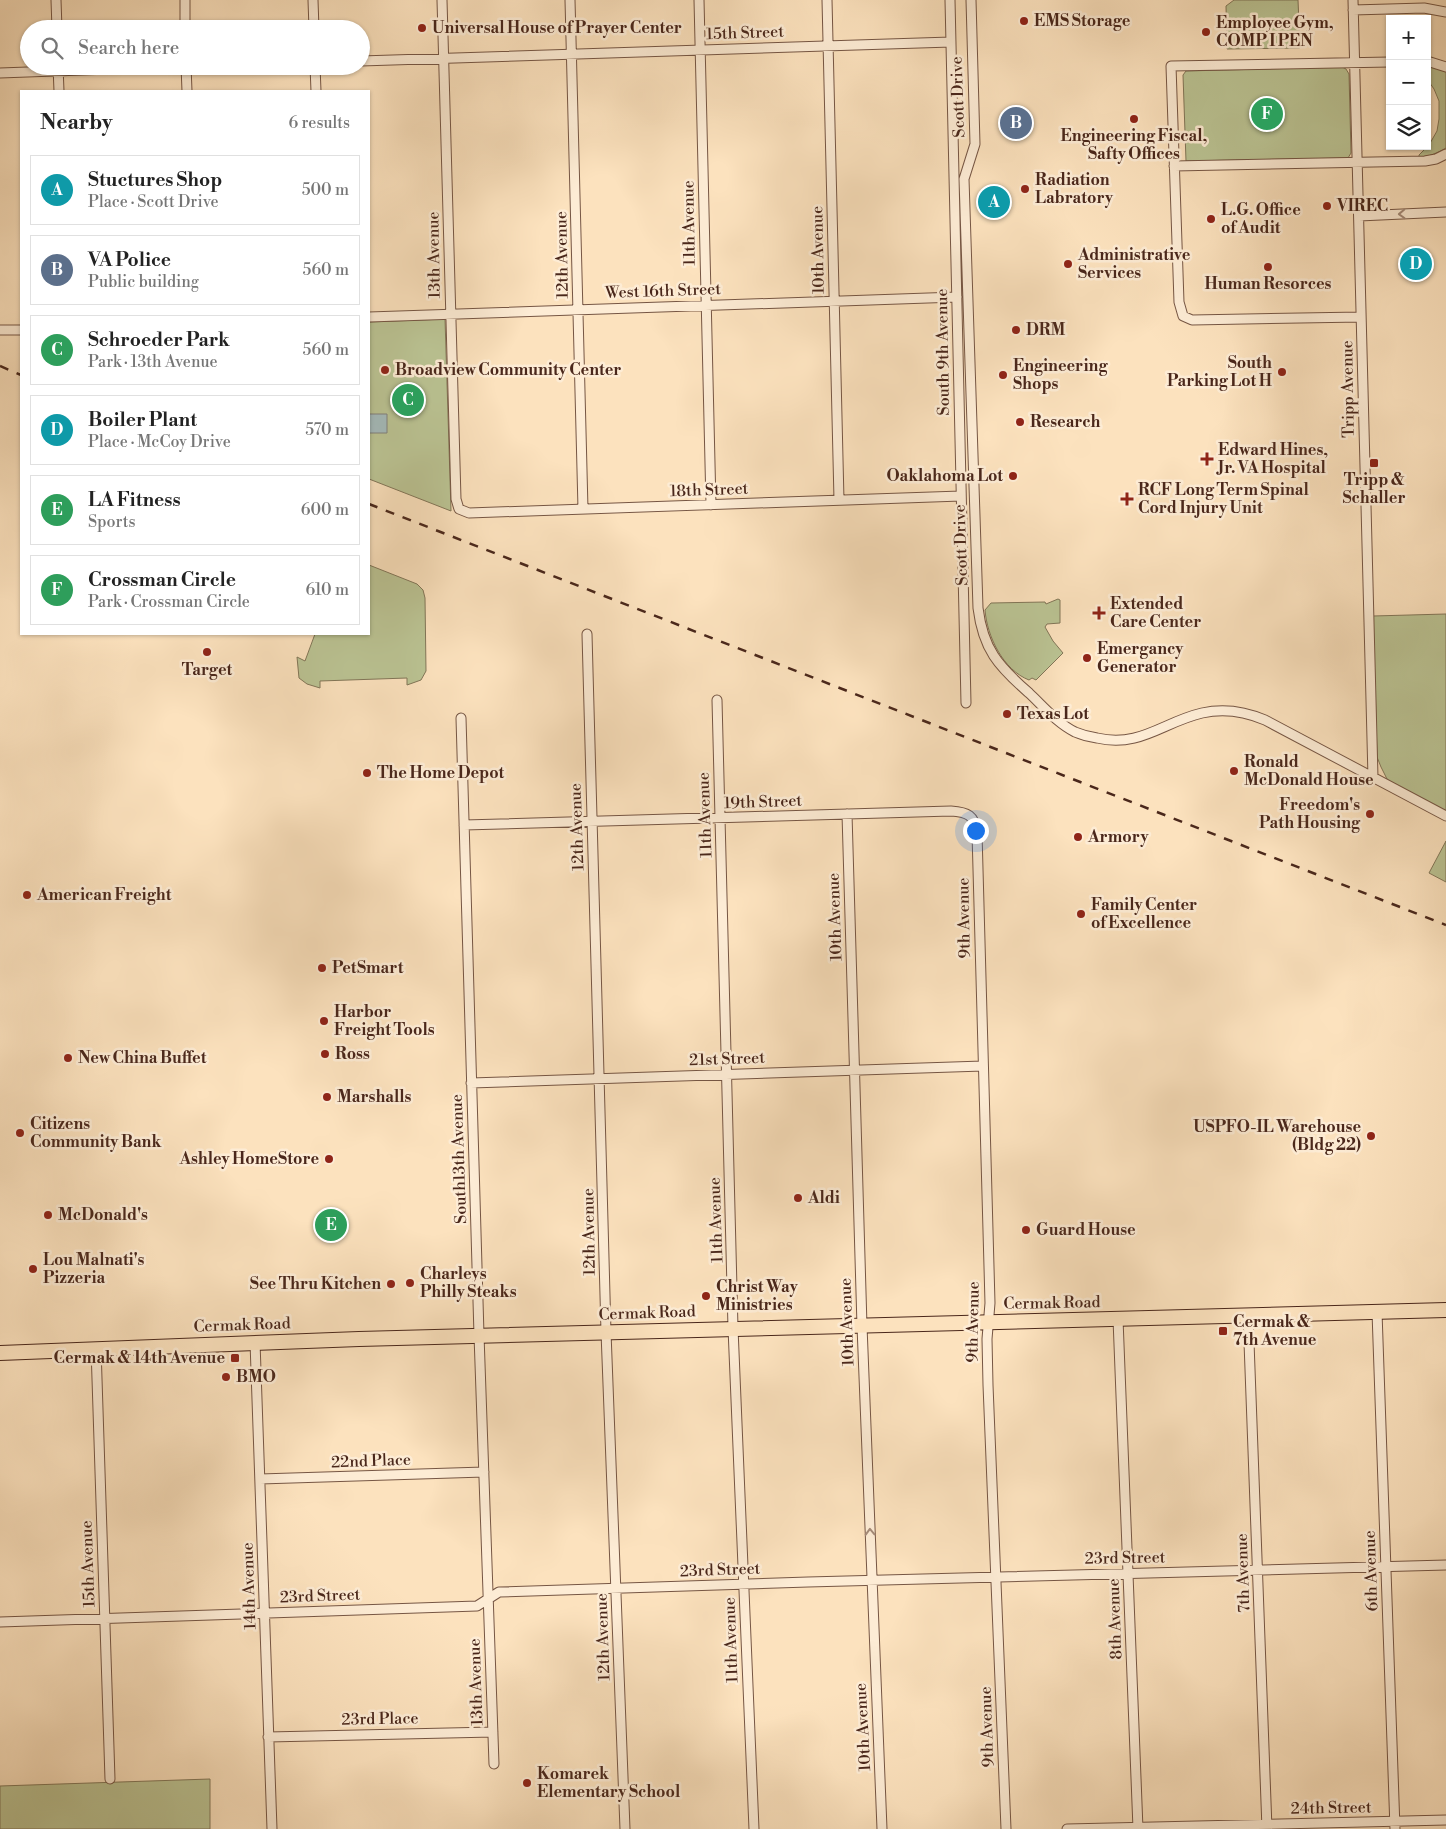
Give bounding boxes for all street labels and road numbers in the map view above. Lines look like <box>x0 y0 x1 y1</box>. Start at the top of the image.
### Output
street label: 15th Street <box>706 22 785 44</box>
street label: Scott Drive <box>947 56 969 138</box>
street label: 11th Avenue <box>678 180 700 266</box>
street label: 10th Avenue <box>807 206 829 294</box>
street label: 13th Avenue <box>423 211 445 299</box>
street label: 12th Avenue <box>551 211 573 299</box>
street label: West 16th Street <box>604 279 722 303</box>
street label: South 9th Avenue <box>932 288 954 416</box>
street label: Tripp Avenue <box>1337 340 1359 438</box>
street label: 18th Street <box>669 479 749 501</box>
street label: Scott Drive <box>950 504 972 586</box>
street label: 11th Avenue <box>694 772 716 858</box>
street label: 12th Avenue <box>565 783 589 871</box>
street label: 19th Street <box>724 791 803 813</box>
street label: 10th Avenue <box>823 872 847 962</box>
street label: 9th Avenue <box>953 877 975 959</box>
street label: 21st Street <box>689 1048 766 1070</box>
street label: South13th Avenue <box>447 1094 471 1224</box>
street label: 11th Avenue <box>705 1177 727 1263</box>
street label: 12th Avenue <box>578 1188 600 1276</box>
street label: 10th Avenue <box>835 1277 859 1367</box>
street label: 9th Avenue <box>962 1281 984 1363</box>
street label: Cermak Road <box>1003 1292 1101 1314</box>
street label: Cermak Road <box>598 1301 696 1325</box>
street label: Cermak Road <box>193 1313 291 1337</box>
street label: 22nd Place <box>331 1450 411 1472</box>
street label: 15th Avenue <box>76 1520 100 1608</box>
street label: 6th Avenue <box>1360 1530 1382 1612</box>
street label: 7th Avenue <box>1232 1533 1254 1613</box>
street label: 14th Avenue <box>237 1542 261 1630</box>
street label: 23rd Street <box>1085 1547 1166 1569</box>
street label: 23rd Street <box>679 1559 761 1581</box>
street label: 8th Avenue <box>1104 1578 1126 1660</box>
street label: 23rd Street <box>279 1585 361 1607</box>
street label: 12th Avenue <box>591 1593 615 1681</box>
street label: 11th Avenue <box>720 1597 742 1683</box>
street label: 13th Avenue <box>464 1638 488 1726</box>
street label: 10th Avenue <box>851 1682 875 1772</box>
street label: 9th Avenue <box>976 1686 998 1768</box>
street label: 23rd Place <box>341 1708 419 1730</box>
street label: 24th Street <box>1290 1797 1372 1819</box>

